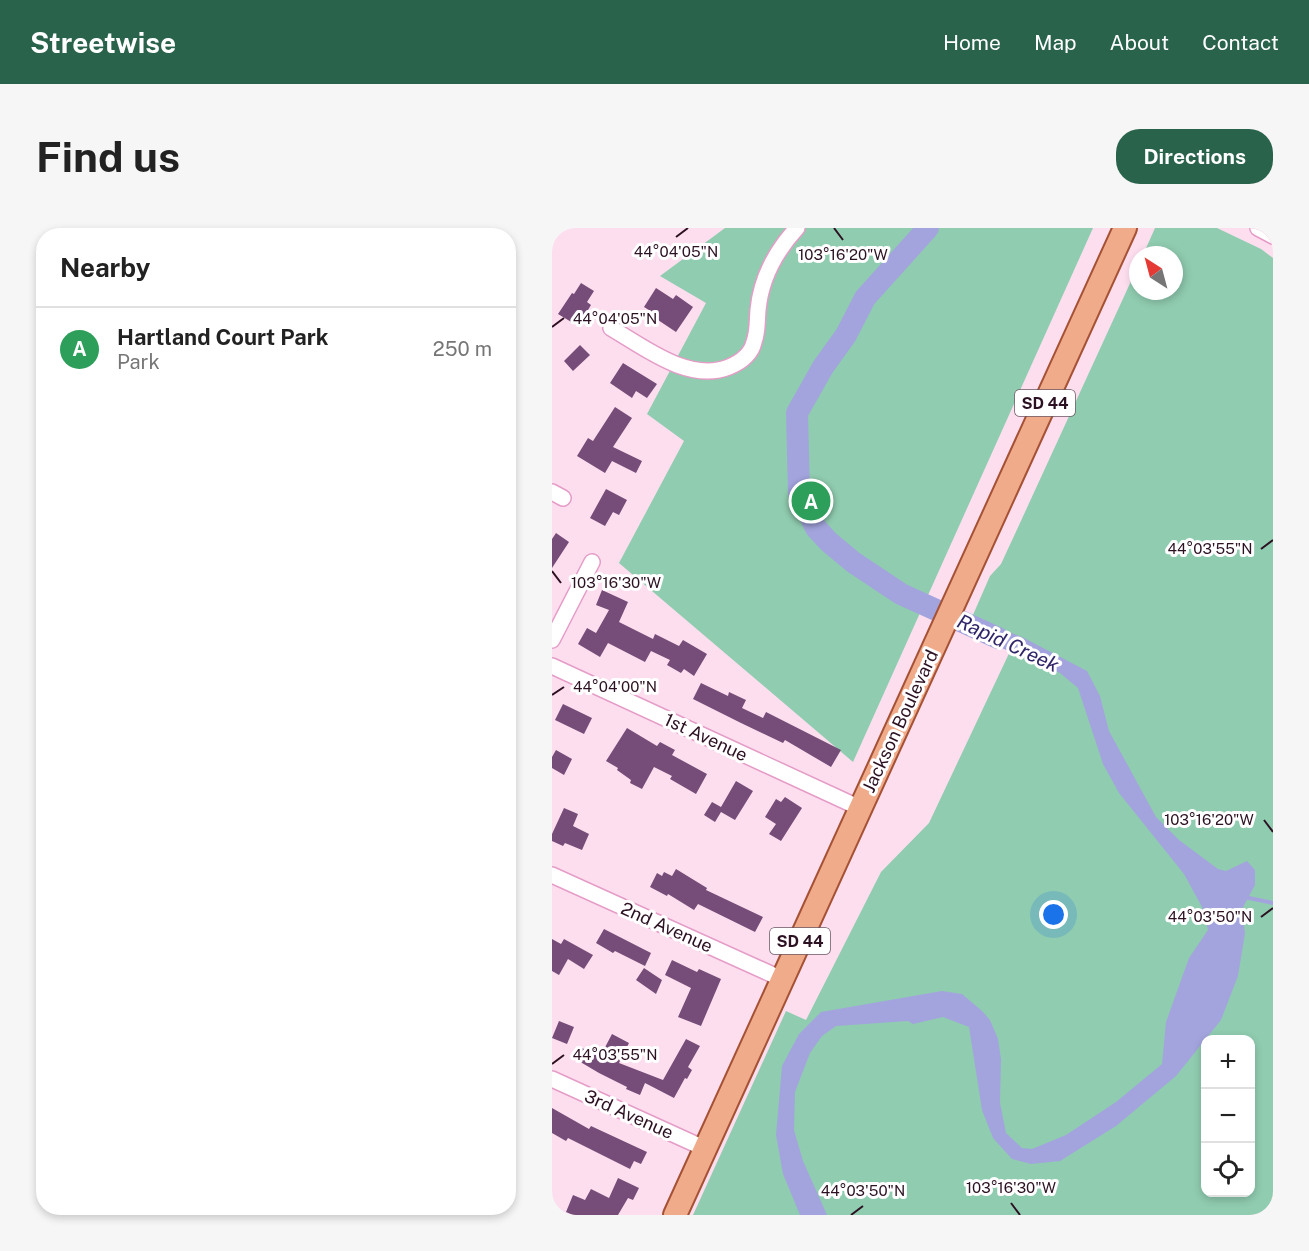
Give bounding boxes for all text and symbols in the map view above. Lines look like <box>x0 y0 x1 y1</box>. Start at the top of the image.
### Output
text: Streetwise <box>30 26 176 59</box>
text: Home <box>943 30 1001 55</box>
text: Map <box>1034 30 1077 55</box>
text: About <box>1110 30 1169 55</box>
text: Contact <box>1202 30 1279 55</box>
button: Directions <box>1116 129 1273 184</box>
text: Find us <box>36 132 180 181</box>
text: 44°04'05"N <box>634 243 718 260</box>
text: 103°16'20"W <box>798 246 888 263</box>
north arrow <box>1129 246 1183 300</box>
text: Nearby <box>60 252 150 283</box>
text: 44°04'05"N <box>573 310 657 327</box>
text: Hartland Court Park <box>117 324 328 350</box>
text: A <box>72 337 87 361</box>
text: 250 m <box>433 337 492 361</box>
text: Park <box>117 350 160 374</box>
road number: SD 44 <box>1015 390 1075 416</box>
pin: A <box>792 478 830 524</box>
text: 44°03'55"N <box>1168 540 1252 557</box>
text: 103°16'30"W <box>571 574 661 591</box>
water label: Rapid Creek <box>953 609 1063 677</box>
street label: Jackson Boulevard <box>858 646 942 796</box>
text: 44°04'00"N <box>573 678 657 695</box>
street label: 1st Avenue <box>661 709 751 765</box>
text: 103°16'20"W <box>1164 811 1254 828</box>
street label: 2nd Avenue <box>618 897 716 957</box>
your location <box>1039 900 1068 929</box>
text: 44°03'50"N <box>1168 908 1252 925</box>
road number: SD 44 <box>770 928 830 954</box>
map controls <box>1201 1035 1255 1197</box>
button: + <box>1201 1035 1255 1089</box>
text: 44°03'55"N <box>573 1046 657 1063</box>
street label: 3rd Avenue <box>581 1085 677 1143</box>
button: − <box>1201 1089 1255 1143</box>
button: locate <box>1201 1143 1255 1197</box>
text: 103°16'30"W <box>966 1179 1056 1196</box>
text: 44°03'50"N <box>821 1182 905 1199</box>

